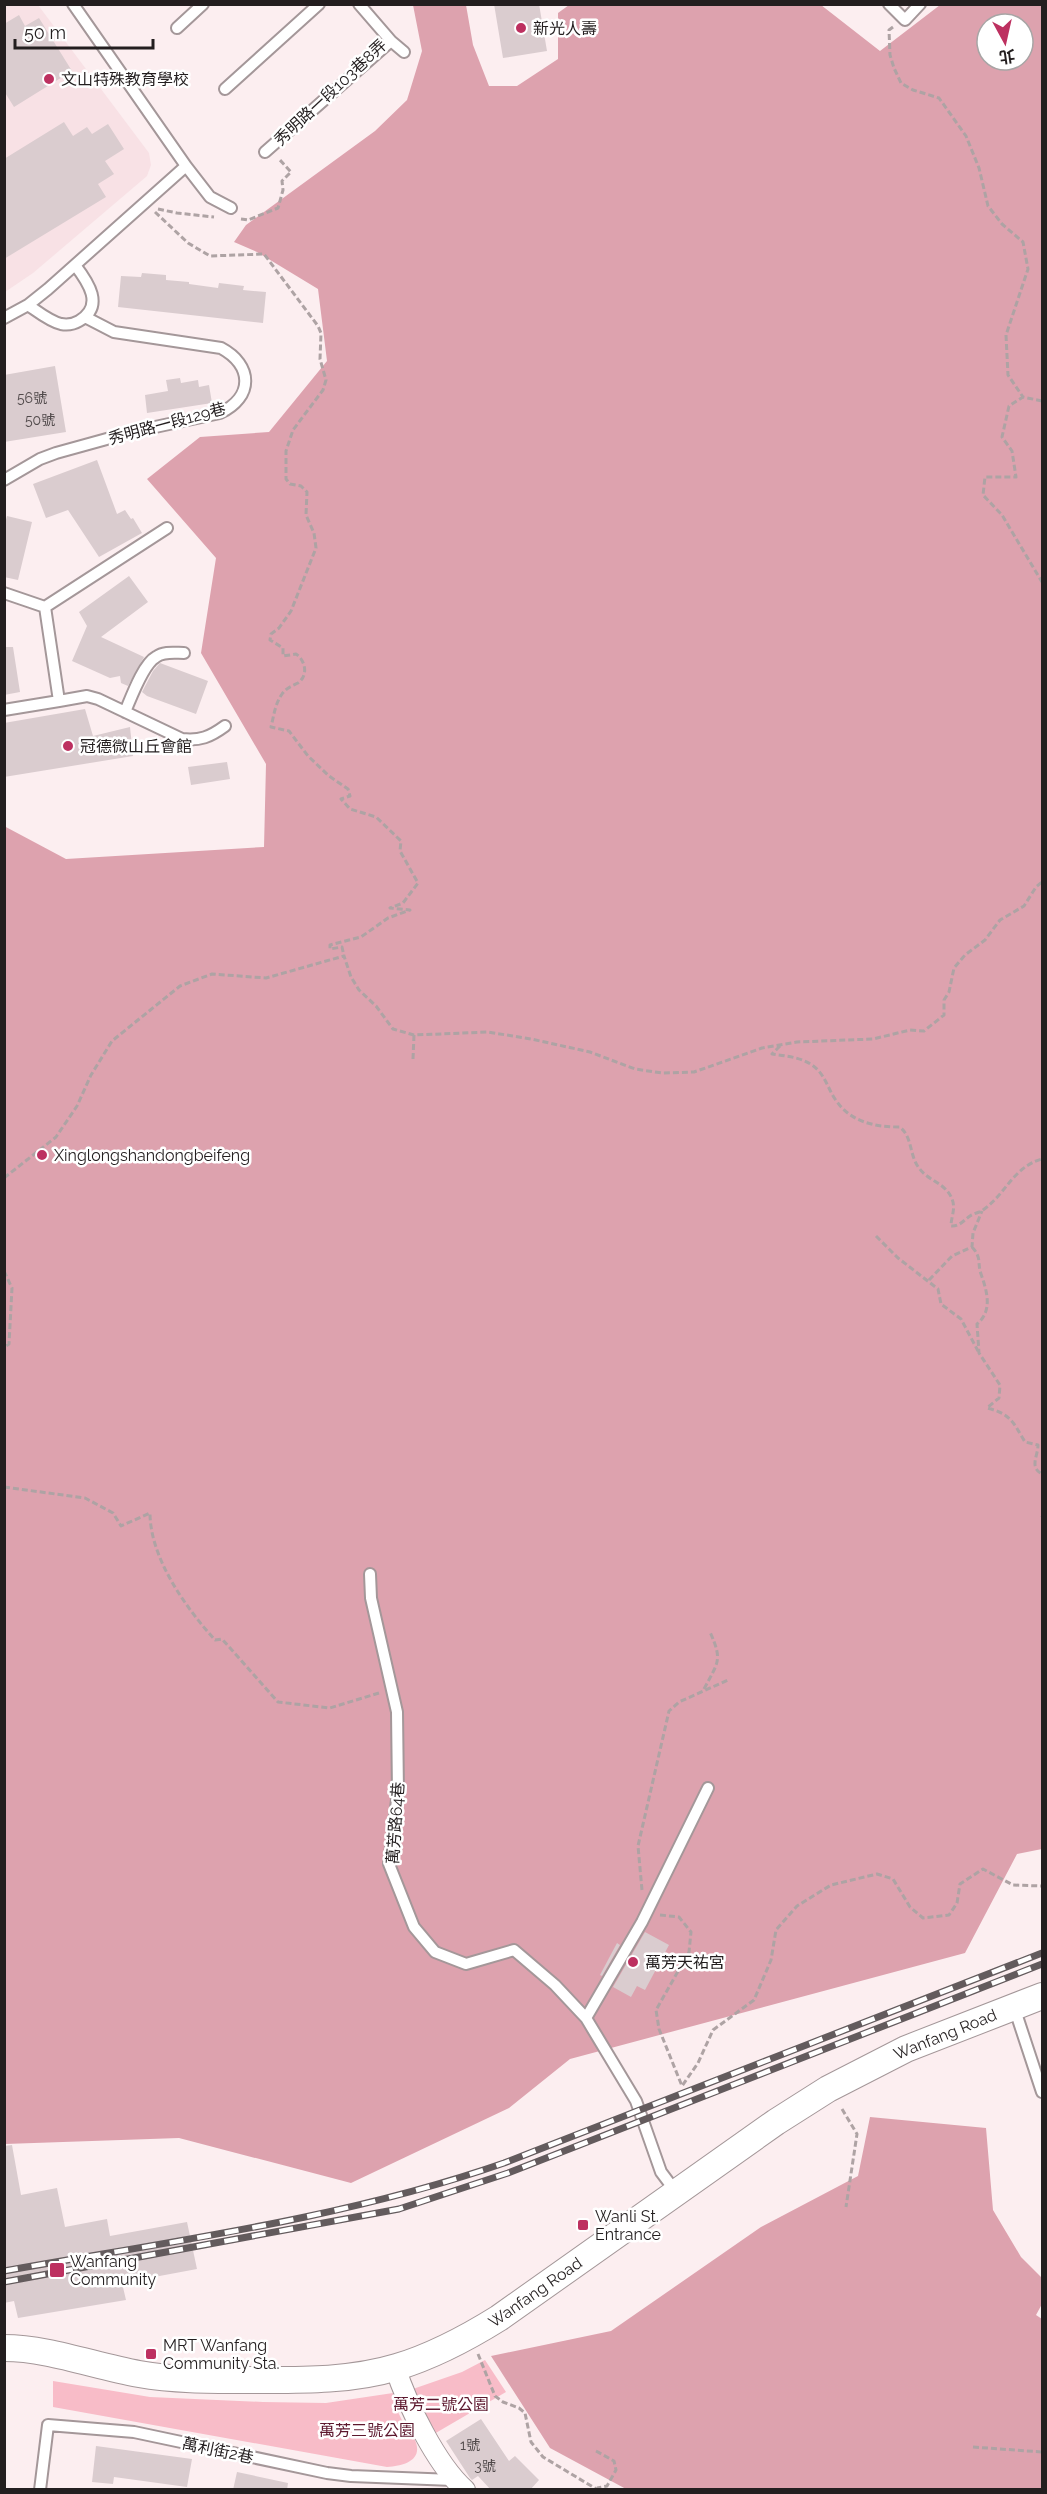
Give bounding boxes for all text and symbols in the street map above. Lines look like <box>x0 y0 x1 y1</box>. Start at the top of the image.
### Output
scale bar <box>15 12 153 50</box>
north arrow <box>975 12 1035 72</box>
place label: 新光人壽 <box>533 19 597 38</box>
marker: 新光人壽 <box>514 21 528 35</box>
text: 50 m <box>24 22 66 43</box>
street label: 秀明路一段103巷8弄 <box>270 35 390 149</box>
text: 北 <box>998 46 1016 67</box>
place label: 文山特殊教育學校 <box>61 70 189 89</box>
marker: 文山特殊教育學校 <box>42 72 56 86</box>
house number: 56號 <box>17 390 47 406</box>
street label: 秀明路一段129巷 <box>106 399 228 448</box>
house number: 50號 <box>25 412 55 428</box>
place label: 冠德微山丘會館 <box>80 737 192 756</box>
marker: 冠德微山丘會館 <box>61 739 75 753</box>
place label: Xinglongshandongbeifeng <box>54 1146 250 1165</box>
marker: Xinglongshandongbeifeng <box>35 1148 49 1162</box>
street label: 萬芳路64巷 <box>383 1781 408 1865</box>
place label: 萬芳天祐宮 <box>645 1953 725 1972</box>
marker: 萬芳天祐宮 <box>626 1955 640 1969</box>
street label: Wanfang Road <box>891 2005 1000 2064</box>
place label: Wanli St. Entrance <box>595 2207 661 2244</box>
marker: Wanli St. Entrance <box>576 2218 590 2232</box>
place label: Wanfang Community <box>70 2252 157 2289</box>
street label: Wanfang Road <box>485 2253 586 2332</box>
marker: Wanfang Community <box>48 2261 66 2279</box>
place label: MRT Wanfang Community Sta. <box>163 2336 280 2373</box>
marker: MRT Wanfang Community Sta. <box>144 2347 158 2361</box>
park label: 萬芳二號公園 <box>393 2395 489 2414</box>
park label: 萬芳三號公園 <box>319 2421 415 2440</box>
street label: 萬利街2巷 <box>181 2434 255 2467</box>
house number: 1號 <box>460 2437 480 2453</box>
house number: 3號 <box>474 2458 496 2474</box>

